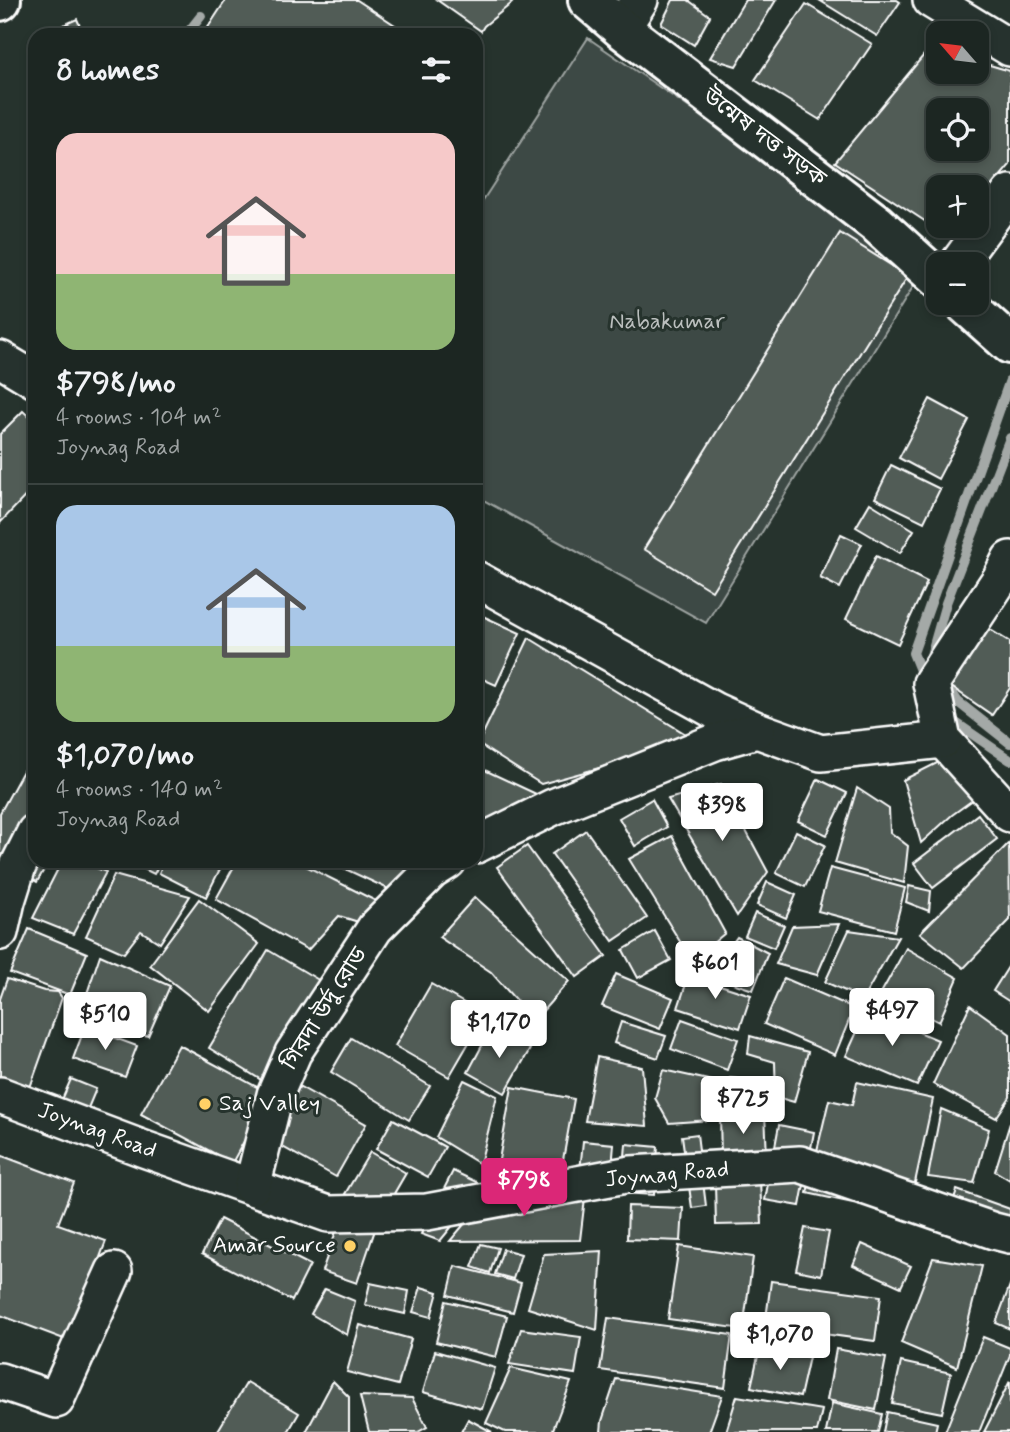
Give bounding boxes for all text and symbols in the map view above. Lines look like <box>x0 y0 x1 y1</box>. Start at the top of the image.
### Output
north arrow <box>926 21 989 84</box>
map controls <box>926 21 989 315</box>
text: 8 homes <box>56 51 159 90</box>
icon: filters <box>417 51 455 89</box>
street label: উন্মেষ দত্ত সড়ক <box>695 81 832 194</box>
button: locate <box>926 98 989 161</box>
button: + <box>926 175 989 238</box>
icon: home <box>193 178 319 304</box>
button: − <box>926 252 989 315</box>
park label: Nabakumar <box>609 307 725 337</box>
text: $798/mo <box>56 364 176 403</box>
text: 4 rooms · 104 m² <box>56 403 222 433</box>
text: Joynag Road <box>56 433 180 463</box>
icon: home <box>193 550 319 676</box>
text: $1,070/mo <box>56 736 194 775</box>
text: 4 rooms · 140 m² <box>56 775 223 805</box>
pin: $398 <box>681 784 763 843</box>
text: $398 <box>697 791 747 821</box>
text: Joynag Road <box>56 805 180 835</box>
street label: গিরদা উর্দু রোড <box>275 941 375 1077</box>
pin: $601 <box>674 942 756 1001</box>
text: $601 <box>691 949 739 979</box>
pin: $497 <box>851 988 933 1048</box>
pin: $510 <box>64 992 146 1052</box>
text: $497 <box>865 996 919 1026</box>
text: $510 <box>79 1000 131 1030</box>
pin: $1,170 <box>442 1000 556 1060</box>
text: $1,170 <box>467 1008 531 1038</box>
pin: $725 <box>702 1076 784 1136</box>
text: $725 <box>717 1084 769 1114</box>
place label: Saj Valley <box>219 1089 320 1119</box>
street label: Joynag Road <box>34 1096 160 1166</box>
marker: Saj Valley <box>197 1096 213 1112</box>
street label: Joynag Road <box>604 1155 730 1195</box>
pin: $798 <box>483 1158 565 1218</box>
text: $798 <box>497 1166 551 1196</box>
place label: Amar Source <box>212 1231 336 1261</box>
marker: Amar Source <box>342 1238 358 1254</box>
pin: $1,070 <box>723 1312 837 1372</box>
text: $1,070 <box>746 1320 814 1350</box>

